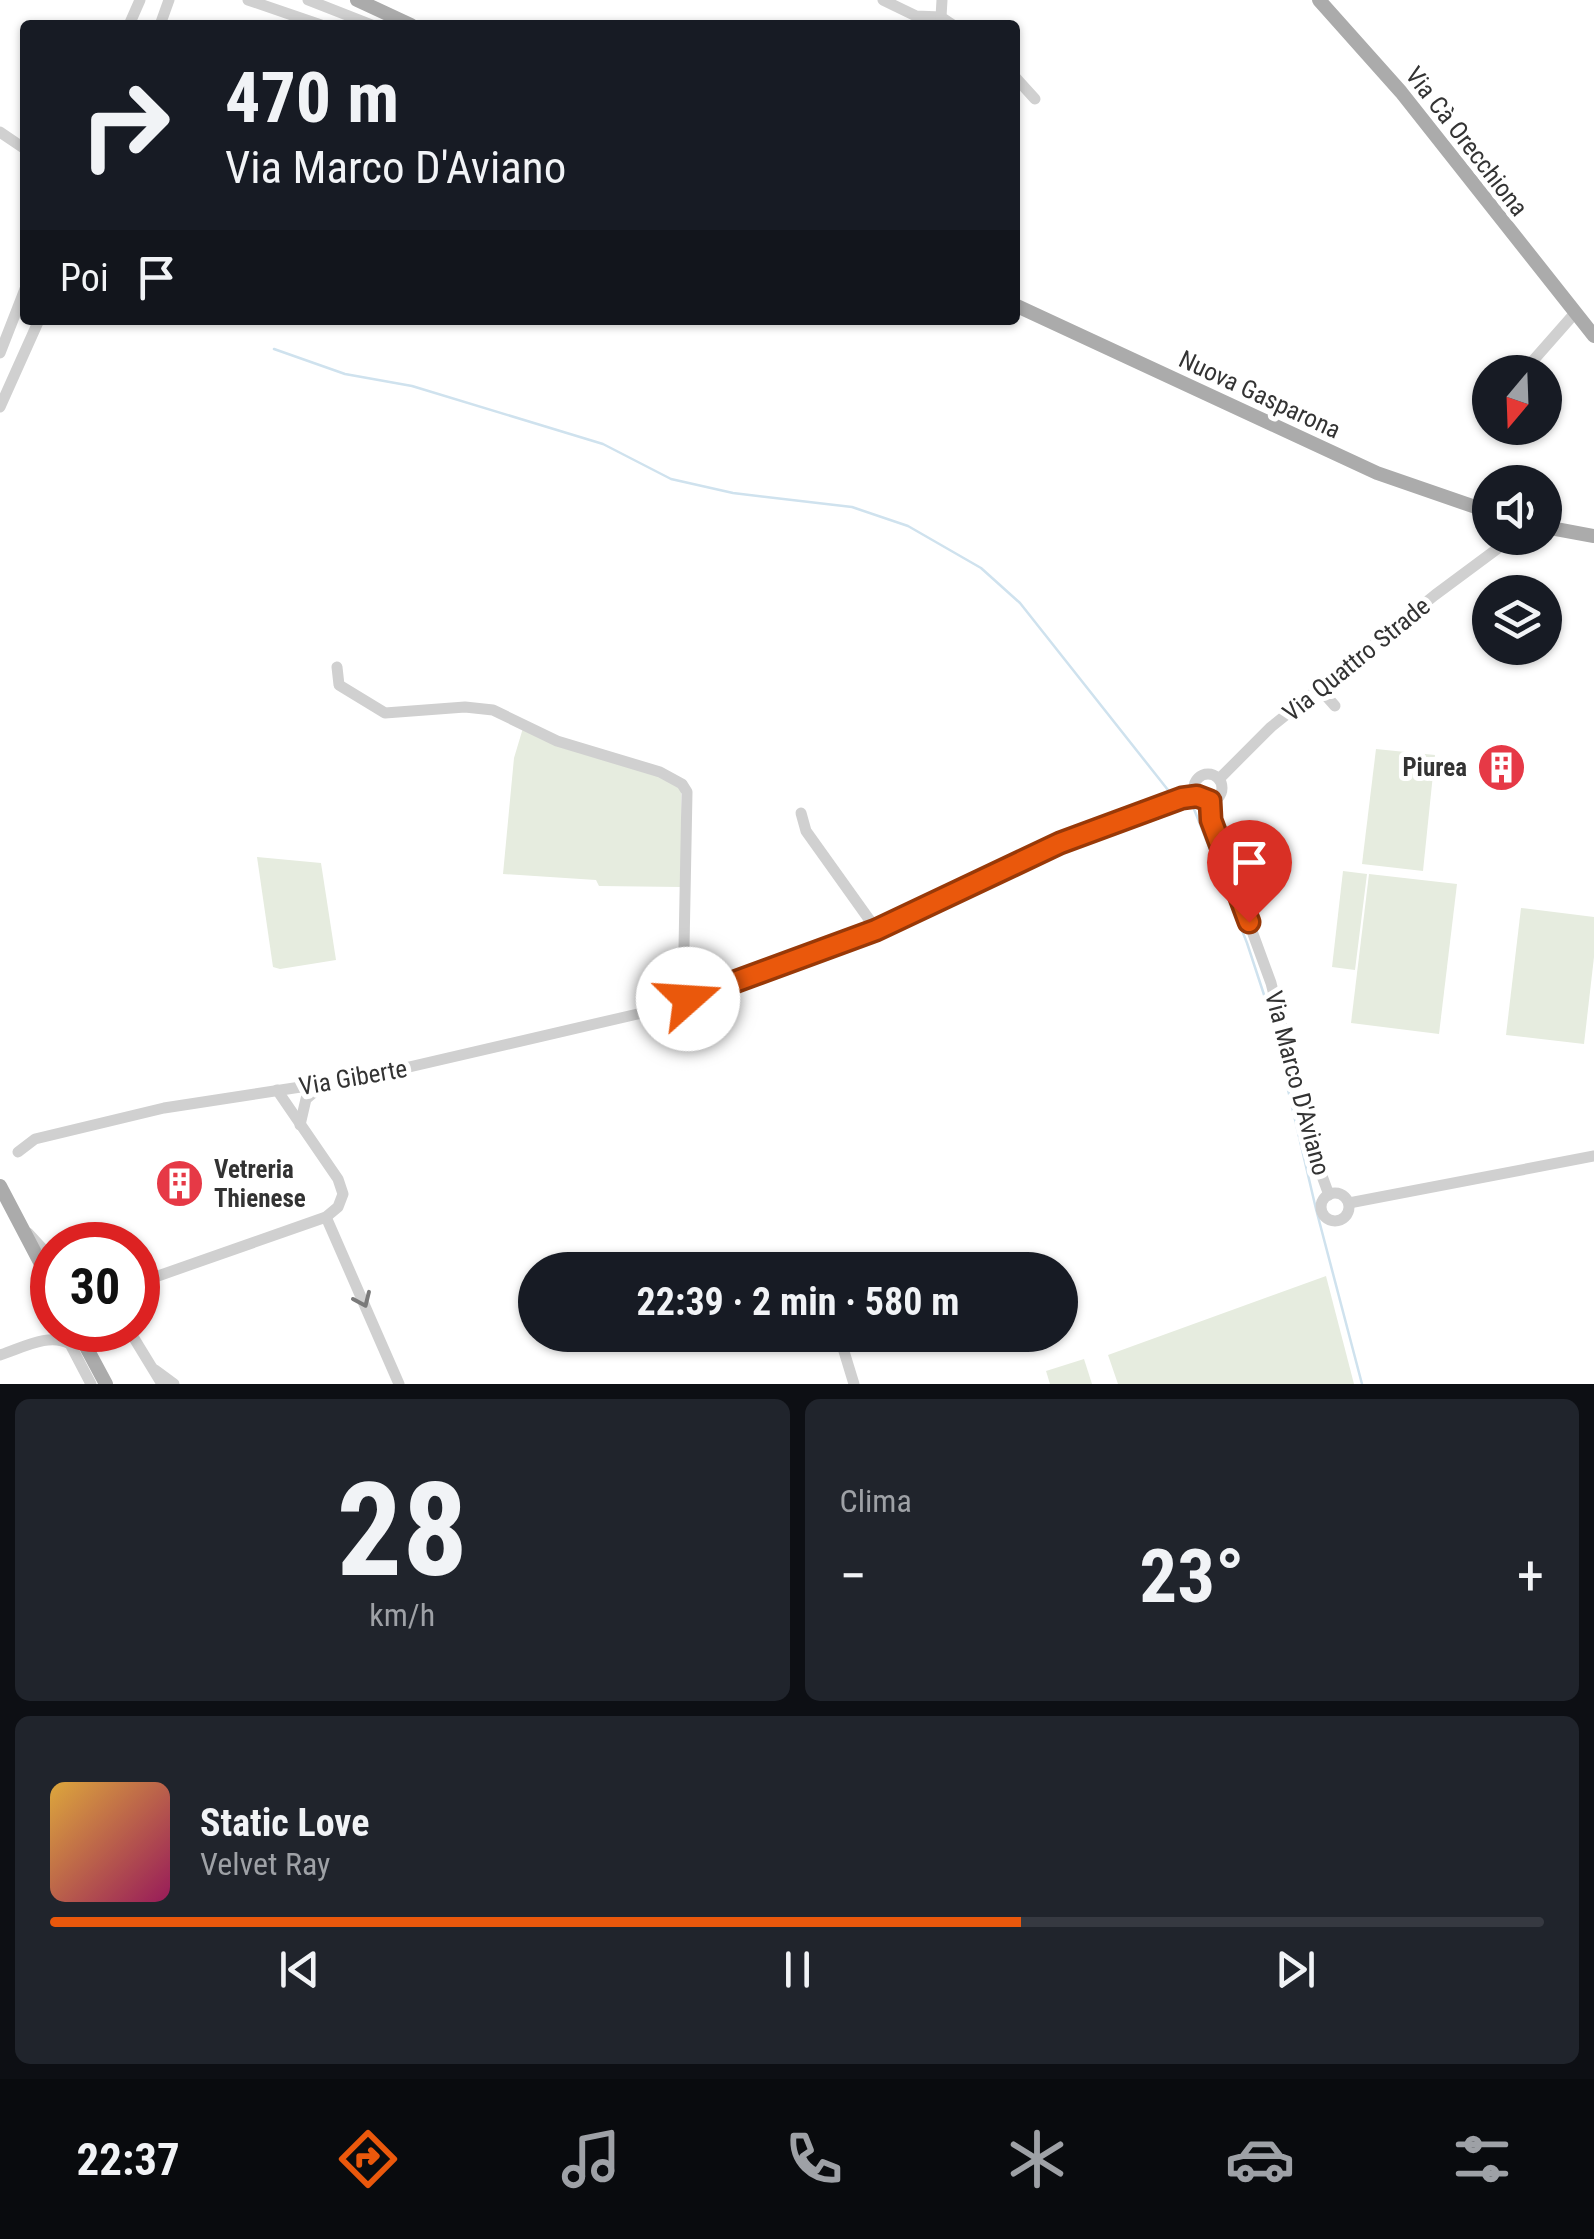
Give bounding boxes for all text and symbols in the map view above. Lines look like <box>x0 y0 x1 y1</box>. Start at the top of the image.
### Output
text: 470 m <box>225 57 399 139</box>
icon: right <box>60 60 190 190</box>
street label: Via Cà Orecchiona <box>1399 61 1534 222</box>
text: Via Marco D'Aviano <box>225 141 566 194</box>
icon: arrive <box>129 250 184 305</box>
text: Poi <box>60 256 109 300</box>
street label: Nuova Gasparona <box>1175 344 1345 444</box>
north arrow <box>1472 355 1562 445</box>
map controls <box>1472 355 1562 665</box>
button: sound <box>1472 465 1562 555</box>
button: layers <box>1472 575 1562 665</box>
street label: Via Quattro Strade <box>1277 591 1436 727</box>
building icon: Piurea <box>1476 741 1528 793</box>
place label: Piurea <box>1402 753 1467 782</box>
pin <box>1207 820 1292 923</box>
icon: arrive <box>1222 835 1277 890</box>
position arrow <box>636 947 740 1051</box>
street label: Via Marco D'Aviano <box>1259 988 1336 1178</box>
street label: Via Giberte <box>297 1054 409 1101</box>
place label: Vetreria Thienese <box>214 1155 306 1213</box>
building icon: Vetreria Thienese <box>153 1157 205 1209</box>
speed limit sign: 30 <box>30 1222 160 1352</box>
text: 22:39 · 2 min · 580 m <box>637 1280 959 1324</box>
one-way arrow <box>351 1290 371 1308</box>
text: 28 <box>337 1454 468 1607</box>
text: Clima <box>840 1482 912 1520</box>
text: 23° <box>1139 1532 1244 1620</box>
text: − <box>840 1544 867 1608</box>
text: + <box>1517 1544 1544 1608</box>
text: km/h <box>369 1596 435 1634</box>
text: Static Love <box>200 1801 369 1845</box>
text: Velvet Ray <box>200 1845 330 1883</box>
icon: previous <box>272 1942 327 1997</box>
icon: pause <box>770 1942 825 1997</box>
icon: next <box>1268 1942 1323 1997</box>
icon: directions <box>333 2124 403 2194</box>
icon: music <box>556 2124 626 2194</box>
icon: phone <box>779 2124 849 2194</box>
icon: climate <box>1002 2124 1072 2194</box>
icon: car <box>1225 2124 1295 2194</box>
icon: filters <box>1447 2124 1517 2194</box>
text: 22:37 <box>76 2133 180 2186</box>

